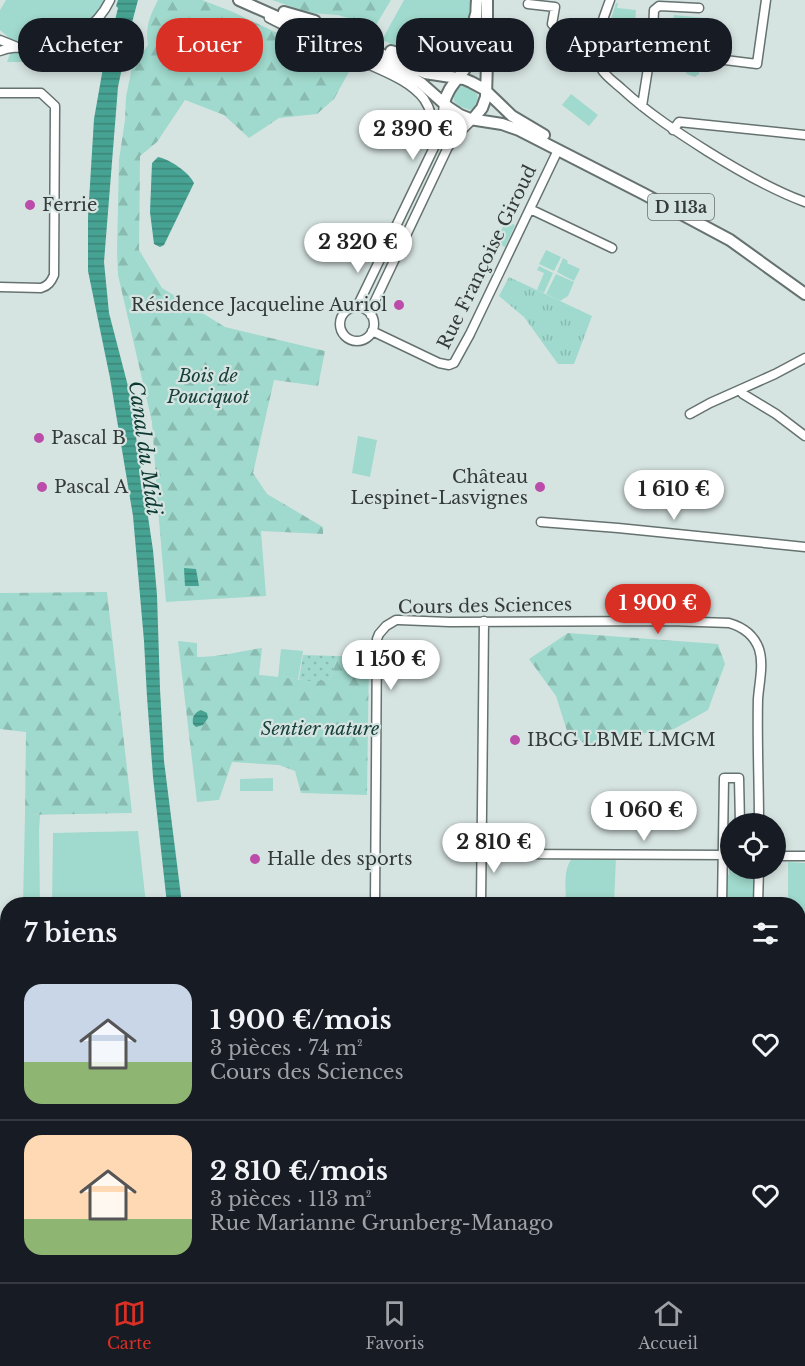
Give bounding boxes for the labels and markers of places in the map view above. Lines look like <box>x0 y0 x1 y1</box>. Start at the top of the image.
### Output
pin: 2 390 € <box>358 110 468 161</box>
place label: Ferrie <box>42 194 97 216</box>
marker: Ferrie <box>23 198 37 212</box>
pin: 2 320 € <box>303 223 413 274</box>
place label: Résidence Jacqueline Auriol <box>131 294 387 316</box>
marker: Résidence Jacqueline Auriol <box>392 298 406 312</box>
place label: Pascal B <box>51 427 126 449</box>
marker: Pascal B <box>32 431 46 445</box>
place label: Château Lespinet-Lasvignes <box>351 466 528 509</box>
pin: 1 610 € <box>619 470 729 521</box>
place label: Pascal A <box>54 476 129 498</box>
marker: Pascal A <box>35 480 49 494</box>
marker: Château Lespinet-Lasvignes <box>533 480 547 494</box>
pin: 1 900 € <box>603 584 713 635</box>
pin: 1 150 € <box>336 640 446 691</box>
place label: IBCG LBME LMGM <box>527 729 716 751</box>
marker: IBCG LBME LMGM <box>508 733 522 747</box>
pin: 1 060 € <box>589 791 699 842</box>
pin: 2 810 € <box>439 823 549 874</box>
place label: Halle des sports <box>267 848 412 870</box>
marker: Halle des sports <box>248 852 262 866</box>

